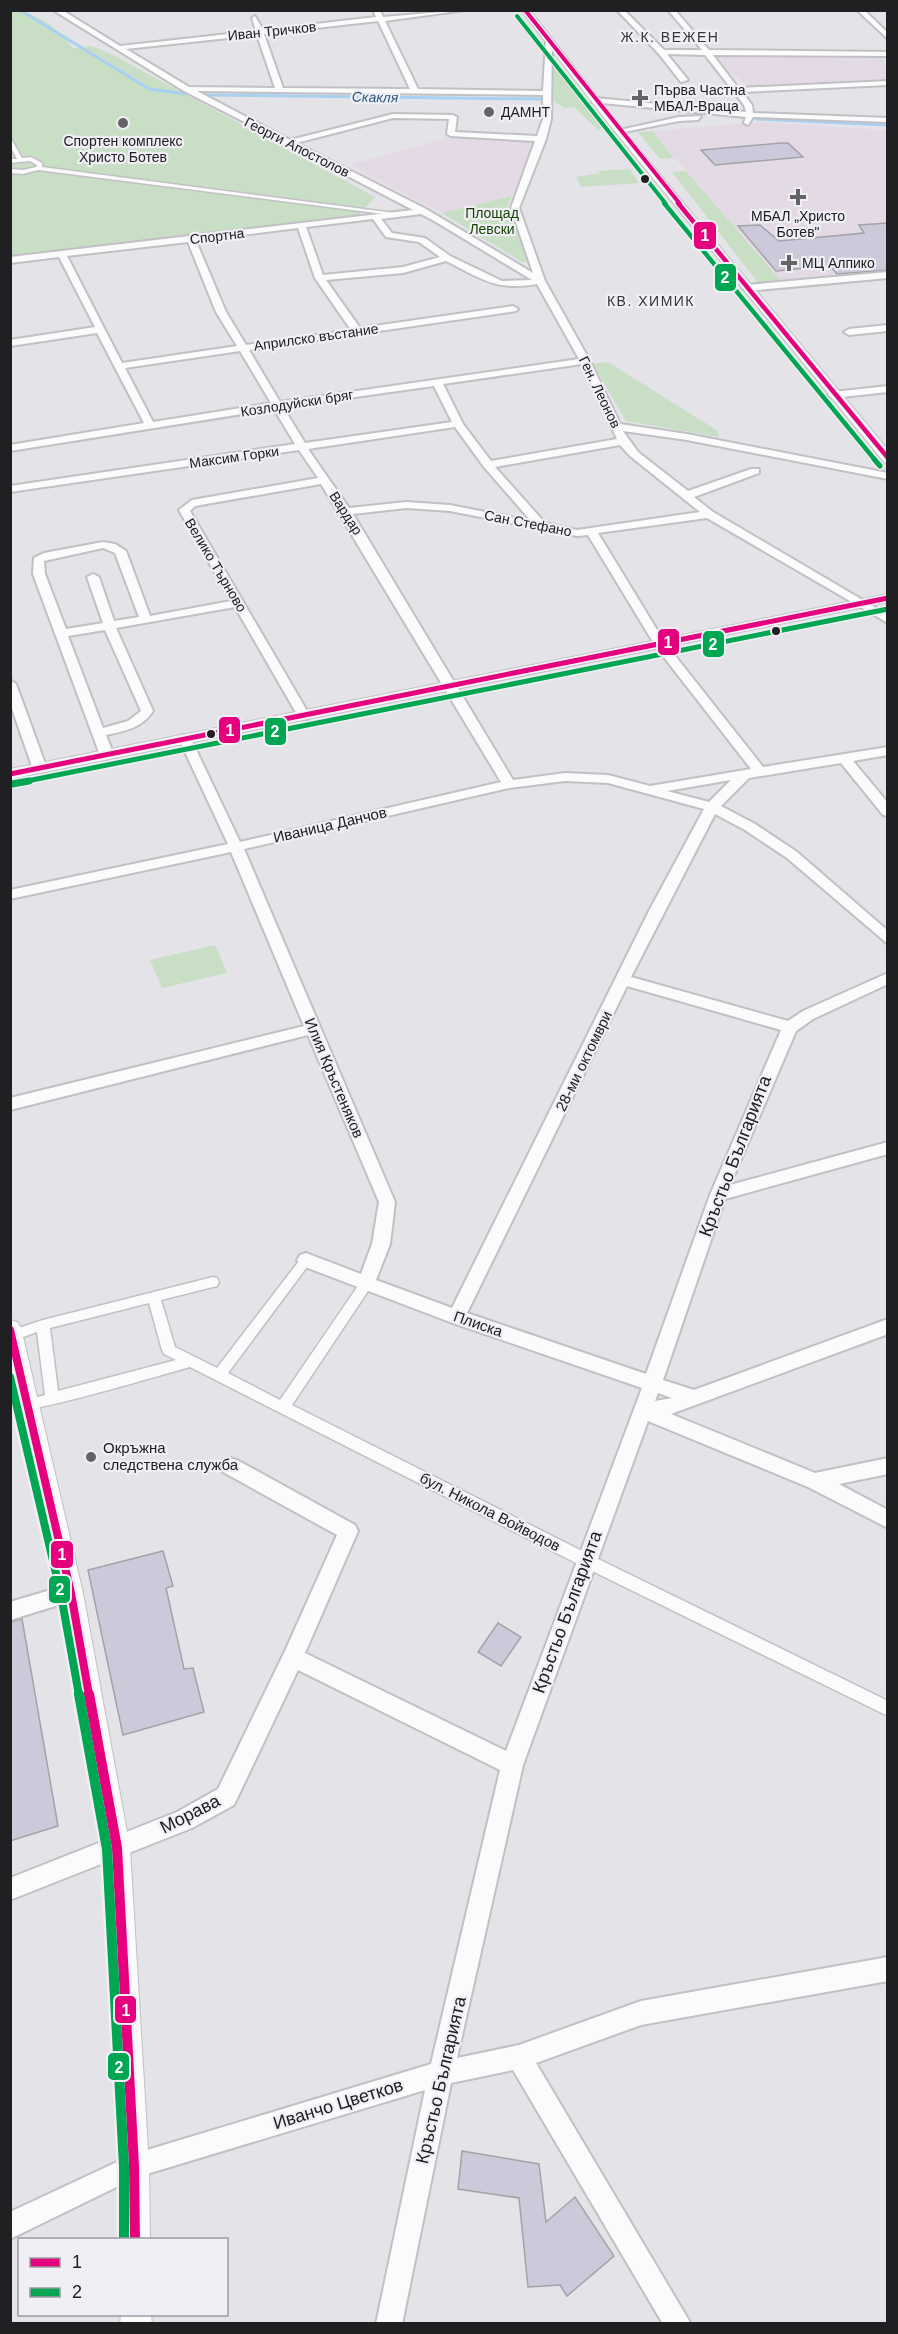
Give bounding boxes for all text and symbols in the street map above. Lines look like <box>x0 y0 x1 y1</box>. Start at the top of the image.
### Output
street label: Иван Тричков <box>227 18 317 44</box>
district label: Ж.К. ВЕЖЕН <box>621 29 719 45</box>
place label: Първа Частна МБАЛ-Враца <box>654 82 746 114</box>
water label: Скакля <box>352 89 399 105</box>
marker: Първа Частна МБАЛ-Враца <box>631 89 649 107</box>
place label: ДАМНТ <box>501 104 551 120</box>
marker: ДАМНТ <box>482 105 496 119</box>
street label: Георги Апостолов <box>242 114 352 180</box>
marker: Спортен комплекс Христо Ботев <box>116 116 130 130</box>
place label: Спортен комплекс Христо Ботев <box>63 133 183 165</box>
unlabelled marker <box>639 173 651 185</box>
marker: МБАЛ „Христо Ботев" <box>789 188 807 206</box>
park label: Площад Левски <box>465 205 519 237</box>
place label: МБАЛ „Христо Ботев" <box>751 208 845 240</box>
line badge: 1 <box>693 221 717 250</box>
street label: Спортна <box>189 225 245 247</box>
text: 1 <box>701 227 710 244</box>
marker: МЦ Алпико <box>780 254 798 272</box>
place label: МЦ Алпико <box>802 255 875 271</box>
line badge: 2 <box>714 263 737 292</box>
text: 2 <box>721 269 730 286</box>
district label: КВ. ХИМИК <box>607 293 695 309</box>
street label: Априлско въстание <box>253 320 380 354</box>
street label: Ген. Леонов <box>576 354 624 430</box>
street label: Козлодуйски бряг <box>239 386 355 420</box>
street label: Максим Горки <box>188 443 280 471</box>
street label: Вардар <box>326 488 366 538</box>
street label: Сан Стефано <box>483 507 573 539</box>
street label: Велико Търново <box>182 515 250 615</box>
unlabelled marker <box>770 625 782 637</box>
line badge: 1 <box>657 628 680 656</box>
line badge: 2 <box>702 630 725 658</box>
text: 1 <box>664 634 673 651</box>
text: 2 <box>709 636 718 653</box>
line badge: 1 <box>218 716 241 744</box>
line badge: 2 <box>264 717 287 746</box>
text: 1 <box>226 722 235 739</box>
text: 2 <box>271 723 280 740</box>
unlabelled marker <box>205 728 217 740</box>
street label: Иваница Данчов <box>272 803 388 846</box>
street label: 28-ми октомври <box>552 1008 615 1114</box>
street label: Илия Кръстеняков <box>302 1015 367 1140</box>
street label: Кръстьо Българията <box>695 1072 775 1239</box>
street label: Плиска <box>451 1307 505 1340</box>
place label: Окръжна следствена служба <box>103 1439 239 1473</box>
marker: Окръжна следствена служба <box>84 1450 98 1464</box>
street label: бул. Никола Войводов <box>417 1469 563 1554</box>
street label: Кръстьо Българията <box>528 1527 606 1696</box>
line badge: 1 <box>50 1540 74 1569</box>
text: 1 <box>58 1546 67 1563</box>
line badge: 2 <box>48 1575 71 1604</box>
text: 2 <box>56 1581 65 1598</box>
street label: Морава <box>157 1790 224 1838</box>
street label: Кръстьо Българията <box>412 1993 470 2166</box>
line badge: 1 <box>114 1995 137 2024</box>
text: 1 <box>122 2002 131 2019</box>
line badge: 2 <box>107 2052 130 2081</box>
text: 2 <box>115 2059 124 2076</box>
street label: Иванчо Цветков <box>271 2075 405 2133</box>
legend <box>18 2238 228 2316</box>
text: 1 <box>72 2252 82 2272</box>
text: 2 <box>72 2282 82 2302</box>

